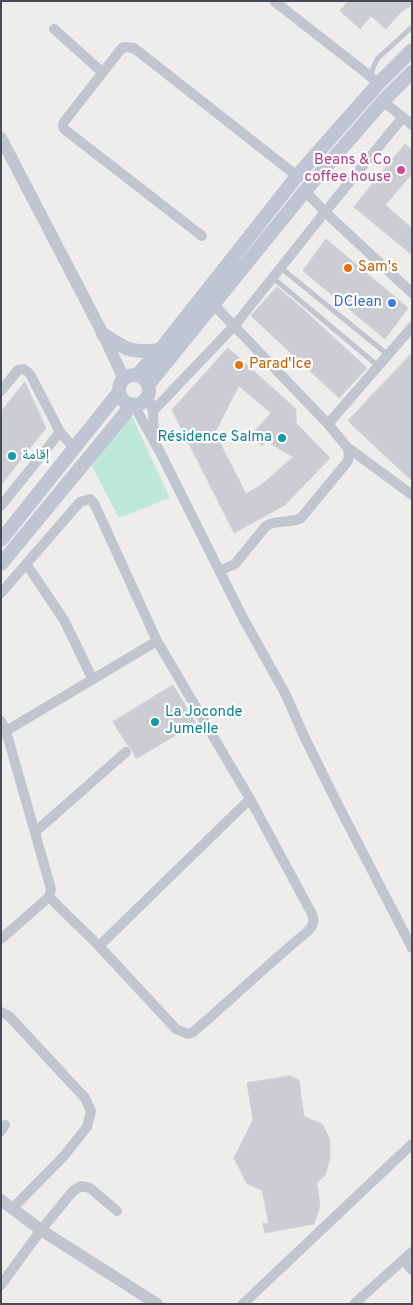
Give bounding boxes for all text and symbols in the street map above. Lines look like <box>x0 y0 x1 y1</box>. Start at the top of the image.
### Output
place label: Beans & Co coffee house <box>305 152 391 187</box>
marker: Beans & Co coffee house <box>395 164 407 176</box>
place label: Sam's <box>358 259 398 277</box>
marker: Sam's <box>342 262 354 274</box>
place label: DClean <box>334 294 382 312</box>
marker: DClean <box>386 297 398 309</box>
place label: Parad'Ice <box>249 356 311 374</box>
marker: Parad'Ice <box>233 359 245 371</box>
place label: Résidence Salma <box>157 429 272 447</box>
marker: Résidence Salma <box>276 432 288 444</box>
place label: إقامة <box>22 447 49 465</box>
marker: إقامة <box>6 450 18 462</box>
place label: La Joconde Jumelle <box>165 704 243 739</box>
marker: La Joconde Jumelle <box>149 716 161 728</box>

